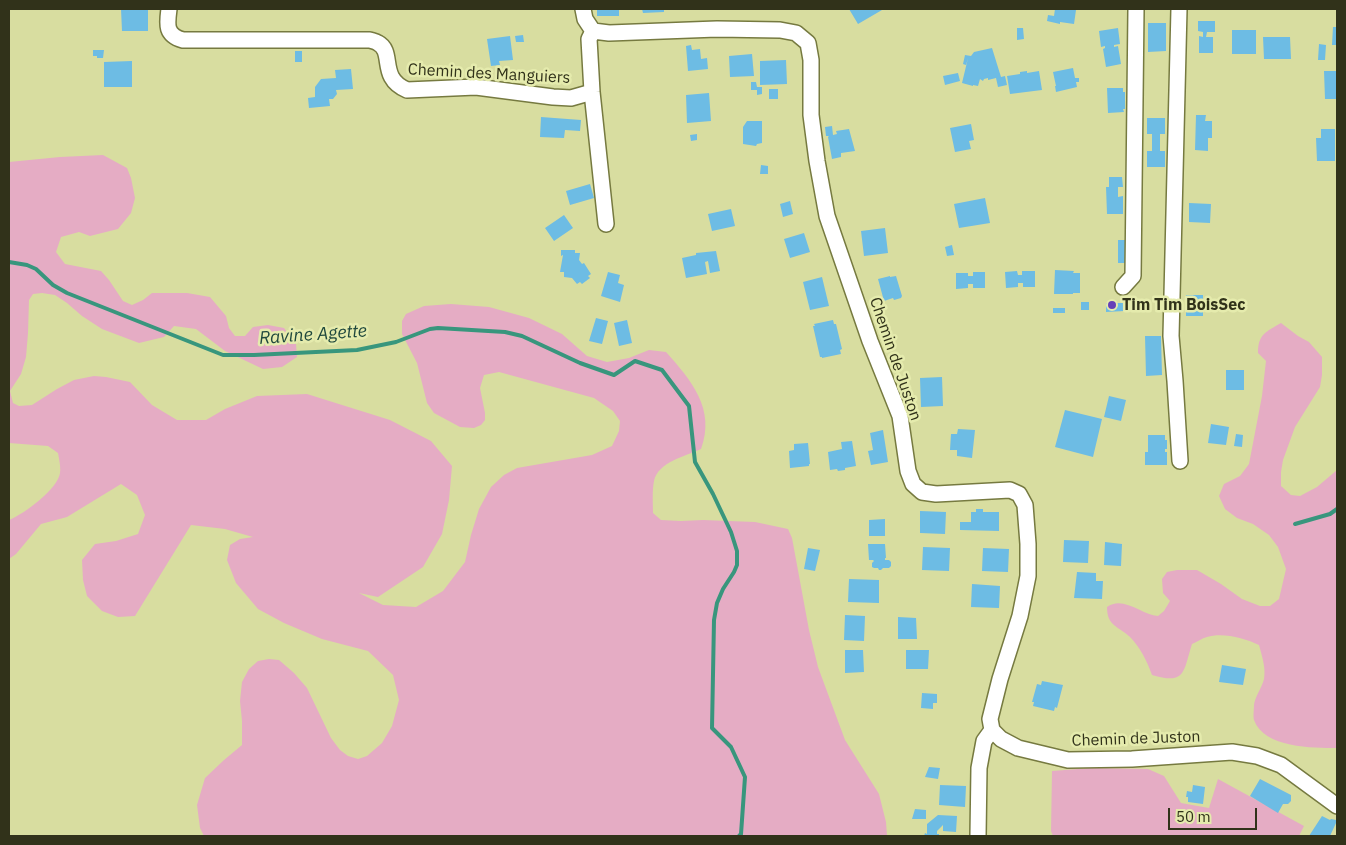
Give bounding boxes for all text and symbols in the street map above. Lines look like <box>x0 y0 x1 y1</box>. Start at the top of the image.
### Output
street label: Chemin des Manguiers <box>407 60 571 88</box>
street label: Chemin de Juston <box>865 295 925 423</box>
place label: Tim Tim BoisSec <box>1122 295 1246 315</box>
marker: Tim Tim BoisSec <box>1106 299 1118 311</box>
water label: Ravine Agette <box>258 320 368 350</box>
street label: Chemin de Juston <box>1071 727 1201 751</box>
scale bar <box>1171 798 1260 830</box>
text: 50 m <box>1176 807 1211 826</box>

